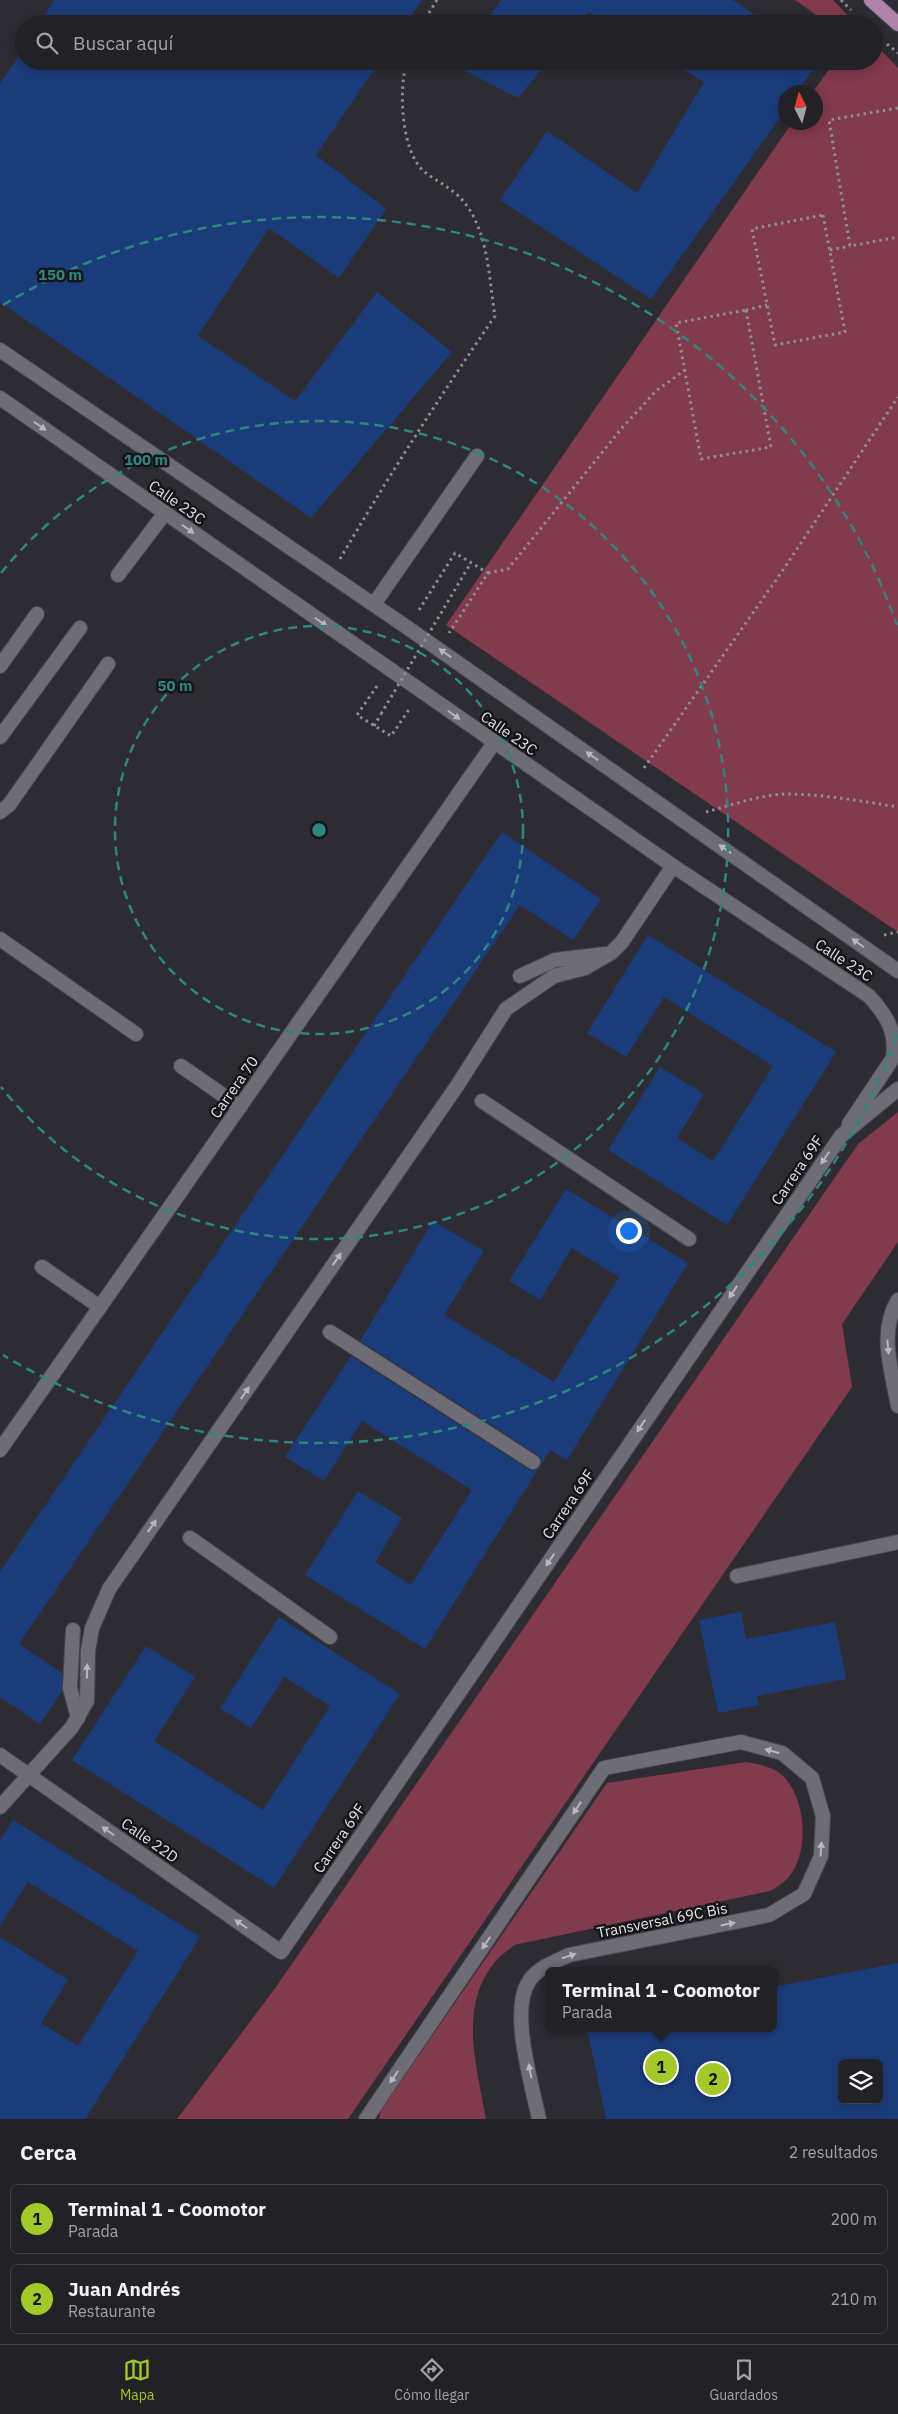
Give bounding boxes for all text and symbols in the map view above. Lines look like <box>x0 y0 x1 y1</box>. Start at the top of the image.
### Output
search box <box>15 15 883 70</box>
icon: search <box>33 29 61 57</box>
text: Buscar aquí <box>73 31 173 55</box>
north arrow <box>778 85 823 130</box>
text: 150 m <box>38 265 82 284</box>
one-way arrow <box>33 421 47 431</box>
text: 100 m <box>124 450 168 469</box>
street label: Calle 23C <box>145 476 209 528</box>
one-way arrow <box>181 524 194 534</box>
one-way arrow <box>314 617 328 627</box>
one-way arrow <box>438 648 451 658</box>
text: 50 m <box>158 676 192 695</box>
street label: Calle 23C <box>477 707 541 759</box>
one-way arrow <box>448 710 461 720</box>
one-way arrow <box>585 751 599 761</box>
centre of rings <box>310 821 328 839</box>
one-way arrow <box>718 844 732 854</box>
street label: Calle 23C <box>812 934 876 986</box>
one-way arrow <box>852 937 865 948</box>
street label: Carrera 70 <box>206 1052 262 1122</box>
street label: Carrera 69F <box>767 1132 827 1208</box>
one-way arrow <box>820 1151 830 1165</box>
your location <box>616 1218 642 1244</box>
one-way arrow <box>332 1252 342 1266</box>
one-way arrow <box>728 1285 738 1299</box>
one-way arrow <box>884 1339 892 1355</box>
one-way arrow <box>240 1386 250 1400</box>
one-way arrow <box>637 1420 646 1433</box>
street label: Carrera 69F <box>538 1466 598 1542</box>
one-way arrow <box>147 1520 157 1533</box>
one-way arrow <box>545 1554 555 1567</box>
one-way arrow <box>83 1663 91 1679</box>
one-way arrow <box>765 1746 780 1754</box>
street label: Carrera 69F <box>309 1800 369 1876</box>
one-way arrow <box>572 1801 582 1815</box>
street label: Calle 22D <box>118 1814 182 1866</box>
one-way arrow <box>101 1826 115 1836</box>
one-way arrow <box>818 1841 826 1857</box>
street label: Transversal 69C Bis <box>595 1898 729 1942</box>
one-way arrow <box>234 1919 248 1929</box>
one-way arrow <box>721 1919 737 1927</box>
one-way arrow <box>481 1936 490 1949</box>
one-way arrow <box>562 1952 577 1959</box>
popup <box>545 1967 777 2032</box>
text: Terminal 1 - Coomotor <box>562 1978 760 2002</box>
text: Parada <box>562 2002 612 2022</box>
pin: 1 <box>645 2048 677 2086</box>
map controls <box>838 2059 883 2104</box>
button: layers <box>838 2059 883 2104</box>
pin: 2 <box>697 2060 729 2098</box>
one-way arrow <box>525 2063 533 2079</box>
one-way arrow <box>390 2070 399 2084</box>
text: Cerca <box>20 2138 77 2166</box>
text: 2 resultados <box>789 2142 878 2162</box>
text: Terminal 1 - Coomotor <box>68 2197 266 2221</box>
text: 1 <box>32 2209 42 2229</box>
text: 200 m <box>830 2209 877 2229</box>
text: Parada <box>68 2221 118 2241</box>
text: Juan Andrés <box>68 2277 180 2301</box>
text: 2 <box>32 2289 42 2309</box>
text: 210 m <box>830 2289 877 2309</box>
text: Restaurante <box>68 2301 156 2321</box>
tab: Mapa <box>120 2356 154 2404</box>
tab: Cómo llegar <box>394 2356 469 2404</box>
tab: Guardados <box>709 2356 778 2404</box>

